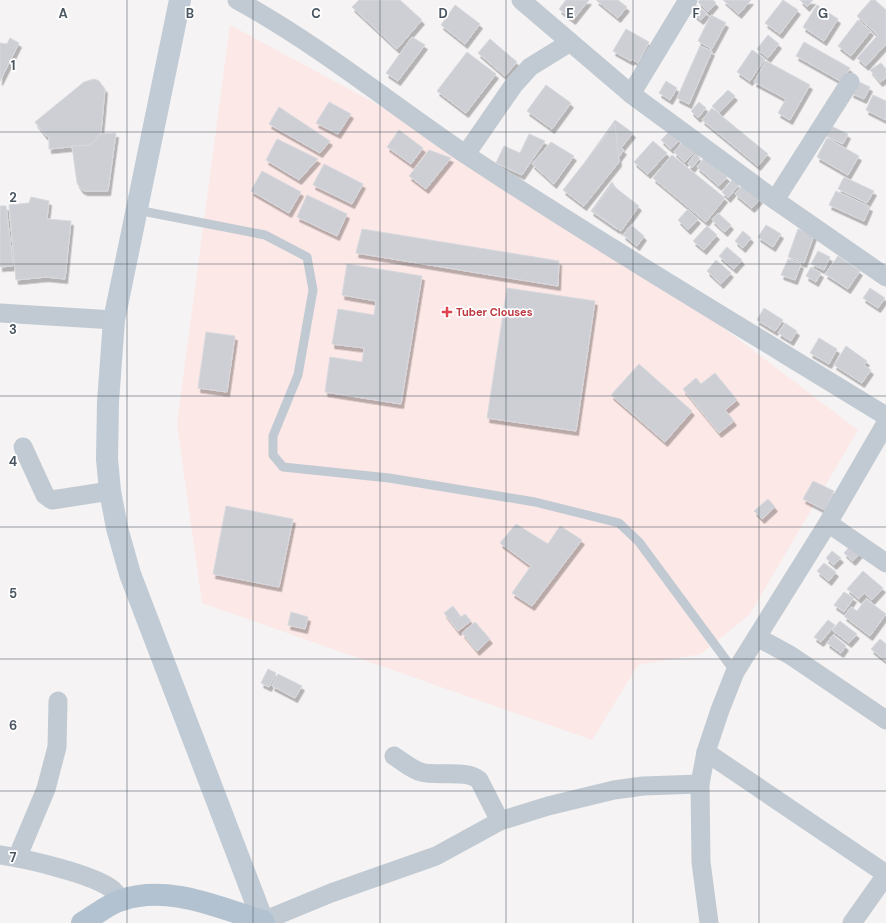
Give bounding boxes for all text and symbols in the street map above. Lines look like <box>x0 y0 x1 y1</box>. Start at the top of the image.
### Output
text: A <box>58 5 68 22</box>
text: B <box>186 5 194 22</box>
text: C <box>311 5 321 22</box>
text: D <box>438 5 448 22</box>
text: E <box>566 5 574 22</box>
text: F <box>692 5 700 22</box>
text: G <box>818 5 828 22</box>
text: 1 <box>11 57 15 74</box>
text: 2 <box>9 189 17 206</box>
place label: Tuber Clouses <box>456 305 533 319</box>
marker: Tuber Clouses <box>441 306 453 318</box>
text: 3 <box>9 321 17 338</box>
text: 4 <box>9 453 17 470</box>
text: 5 <box>9 585 17 602</box>
text: 6 <box>9 717 17 734</box>
text: 7 <box>10 849 17 866</box>

